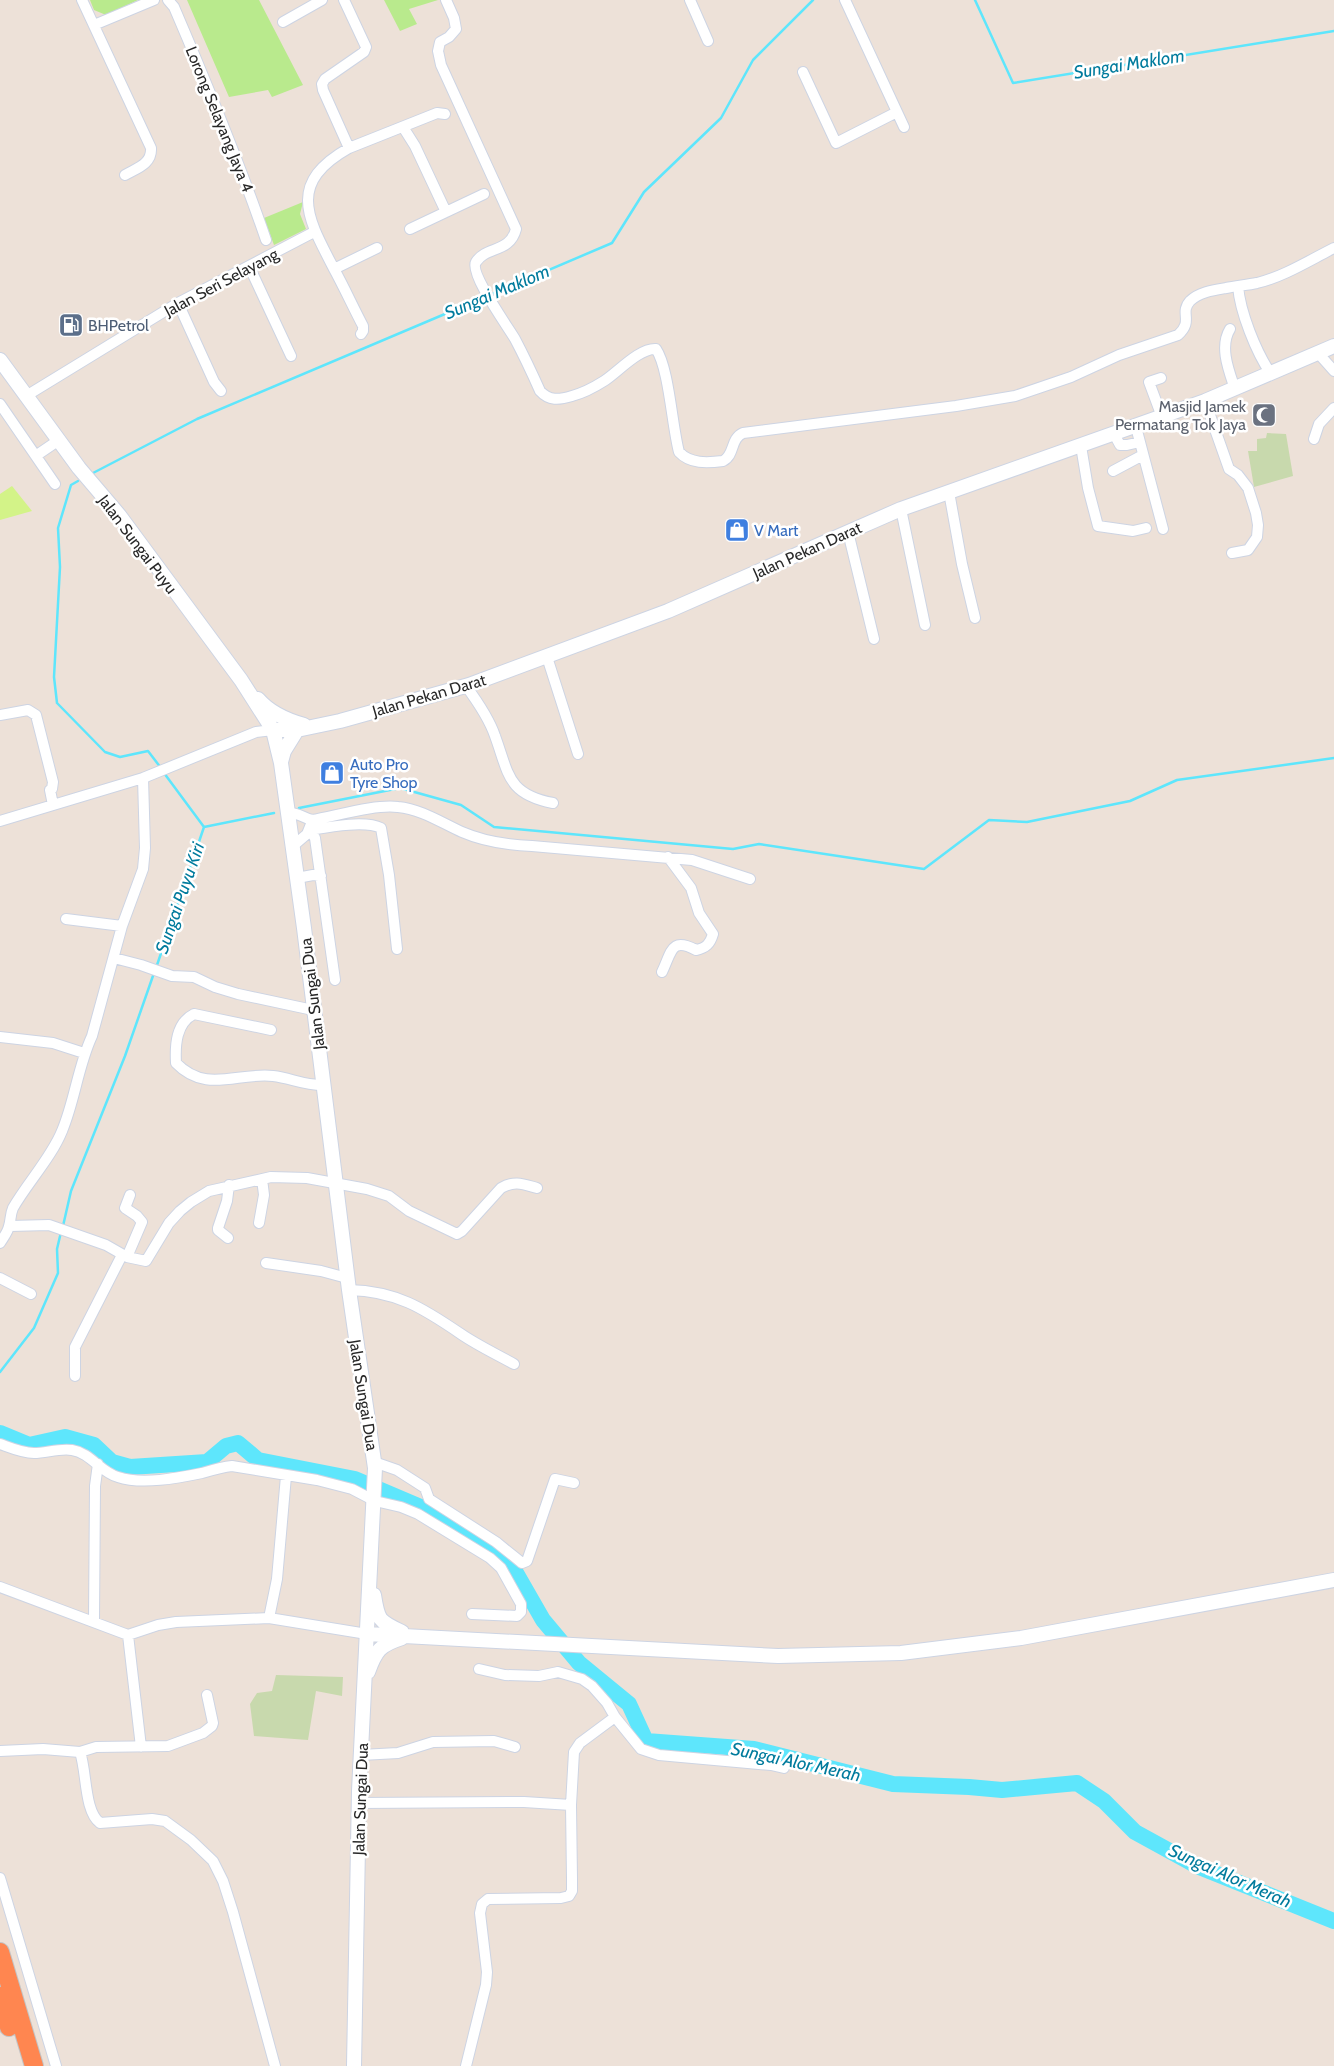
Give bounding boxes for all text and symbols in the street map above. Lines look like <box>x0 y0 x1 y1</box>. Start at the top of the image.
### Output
street label: Lorong Selayang Jaya 4 <box>182 44 257 195</box>
water label: Sungai Maklom <box>1072 44 1186 84</box>
street label: Jalan Seri Selayang <box>160 244 282 321</box>
water label: Sungai Maklom <box>441 260 553 324</box>
fuel station icon: BHPetrol <box>58 312 84 338</box>
place label: BHPetrol <box>88 316 149 335</box>
place label: Masjid Jamek Permatang Tok Jaya <box>1115 397 1247 434</box>
mosque icon: Masjid Jamek Permatang Tok Jaya <box>1251 402 1277 428</box>
street label: Jalan Sungai Puyu <box>94 490 181 597</box>
shop icon: V Mart <box>724 517 750 543</box>
street label: Jalan Pekan Darat <box>749 518 865 583</box>
place label: V Mart <box>754 521 799 540</box>
street label: Jalan Pekan Darat <box>369 670 489 721</box>
place label: Auto Pro Tyre Shop <box>350 755 418 792</box>
shop icon: Auto Pro Tyre Shop <box>319 760 345 786</box>
water label: Sungai Puyu Kiri <box>151 839 210 956</box>
street label: Jalan Sungai Dua <box>296 937 329 1052</box>
street label: Jalan Sungai Dua <box>345 1337 382 1452</box>
water label: Sungai Alor Merah <box>729 1738 863 1786</box>
street label: Jalan Sungai Dua <box>349 1742 372 1857</box>
water label: Sungai Alor Merah <box>1165 1839 1295 1913</box>

